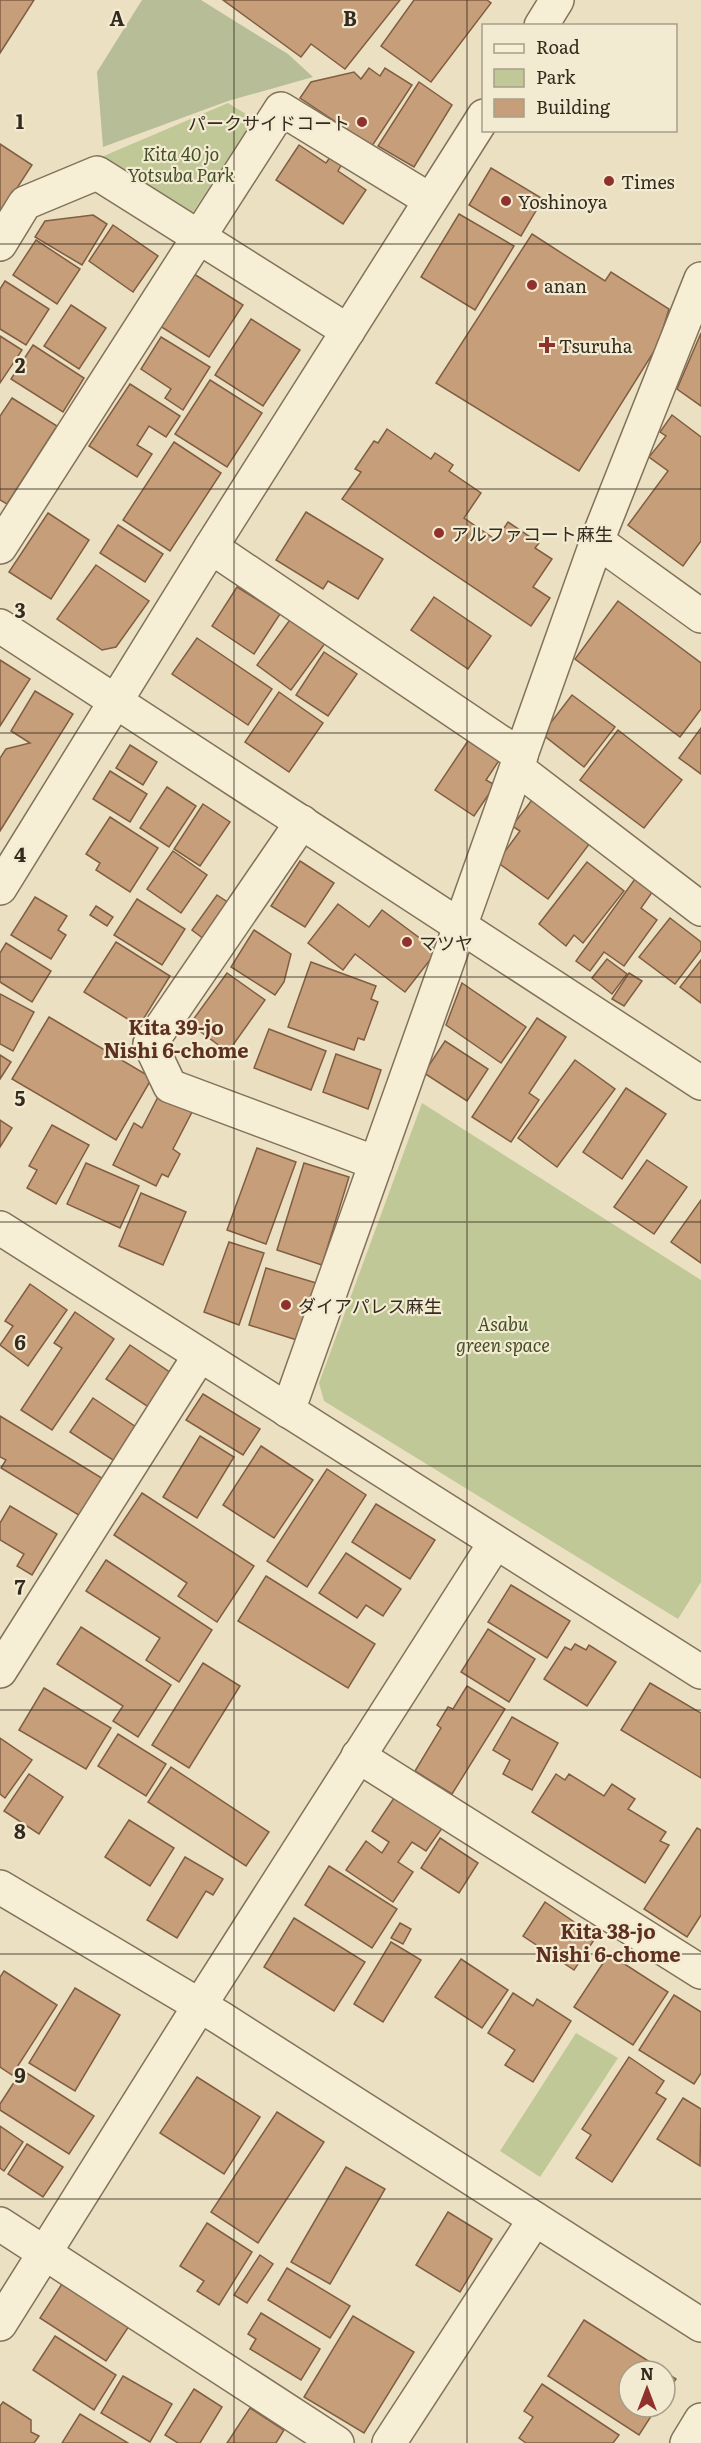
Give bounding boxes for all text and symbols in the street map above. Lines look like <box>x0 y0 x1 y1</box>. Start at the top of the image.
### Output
text: A <box>109 2 125 32</box>
text: B <box>343 2 357 32</box>
legend <box>482 24 677 132</box>
text: Road <box>536 33 580 60</box>
text: Park <box>536 63 577 90</box>
text: Building <box>536 93 611 120</box>
text: 1 <box>16 105 24 135</box>
place label: パークサイドコート <box>188 109 350 136</box>
marker: パークサイドコート <box>355 115 369 129</box>
park label: Kita 40 jo Yotsuba Park <box>127 140 235 188</box>
place label: Times <box>621 168 675 195</box>
marker: Times <box>602 174 616 188</box>
place label: Yoshinoya <box>518 188 608 215</box>
marker: Yoshinoya <box>499 194 513 208</box>
place label: anan <box>544 272 587 299</box>
marker: anan <box>525 278 539 292</box>
place label: Tsuruha <box>559 332 633 359</box>
marker: Tsuruha <box>540 338 554 352</box>
text: 2 <box>15 349 26 379</box>
place label: アルファコート麻生 <box>451 520 613 547</box>
marker: アルファコート麻生 <box>432 526 446 540</box>
text: 3 <box>14 594 26 624</box>
text: 4 <box>14 838 26 868</box>
place label: マツヤ <box>419 929 473 956</box>
marker: マツヤ <box>400 935 414 949</box>
district label: Kita 39-jo Nishi 6-chome <box>103 1011 249 1064</box>
text: 5 <box>15 1082 26 1112</box>
place label: ダイアパレス麻生 <box>298 1292 442 1319</box>
marker: ダイアパレス麻生 <box>279 1298 293 1312</box>
park label: Asabu green space <box>456 1310 550 1358</box>
text: 6 <box>14 1326 26 1356</box>
text: 7 <box>15 1571 26 1601</box>
text: 8 <box>14 1815 26 1845</box>
district label: Kita 38-jo Nishi 6-chome <box>535 1915 681 1968</box>
text: 9 <box>14 2059 26 2089</box>
north arrow <box>617 2359 677 2419</box>
text: N <box>640 2361 654 2385</box>

